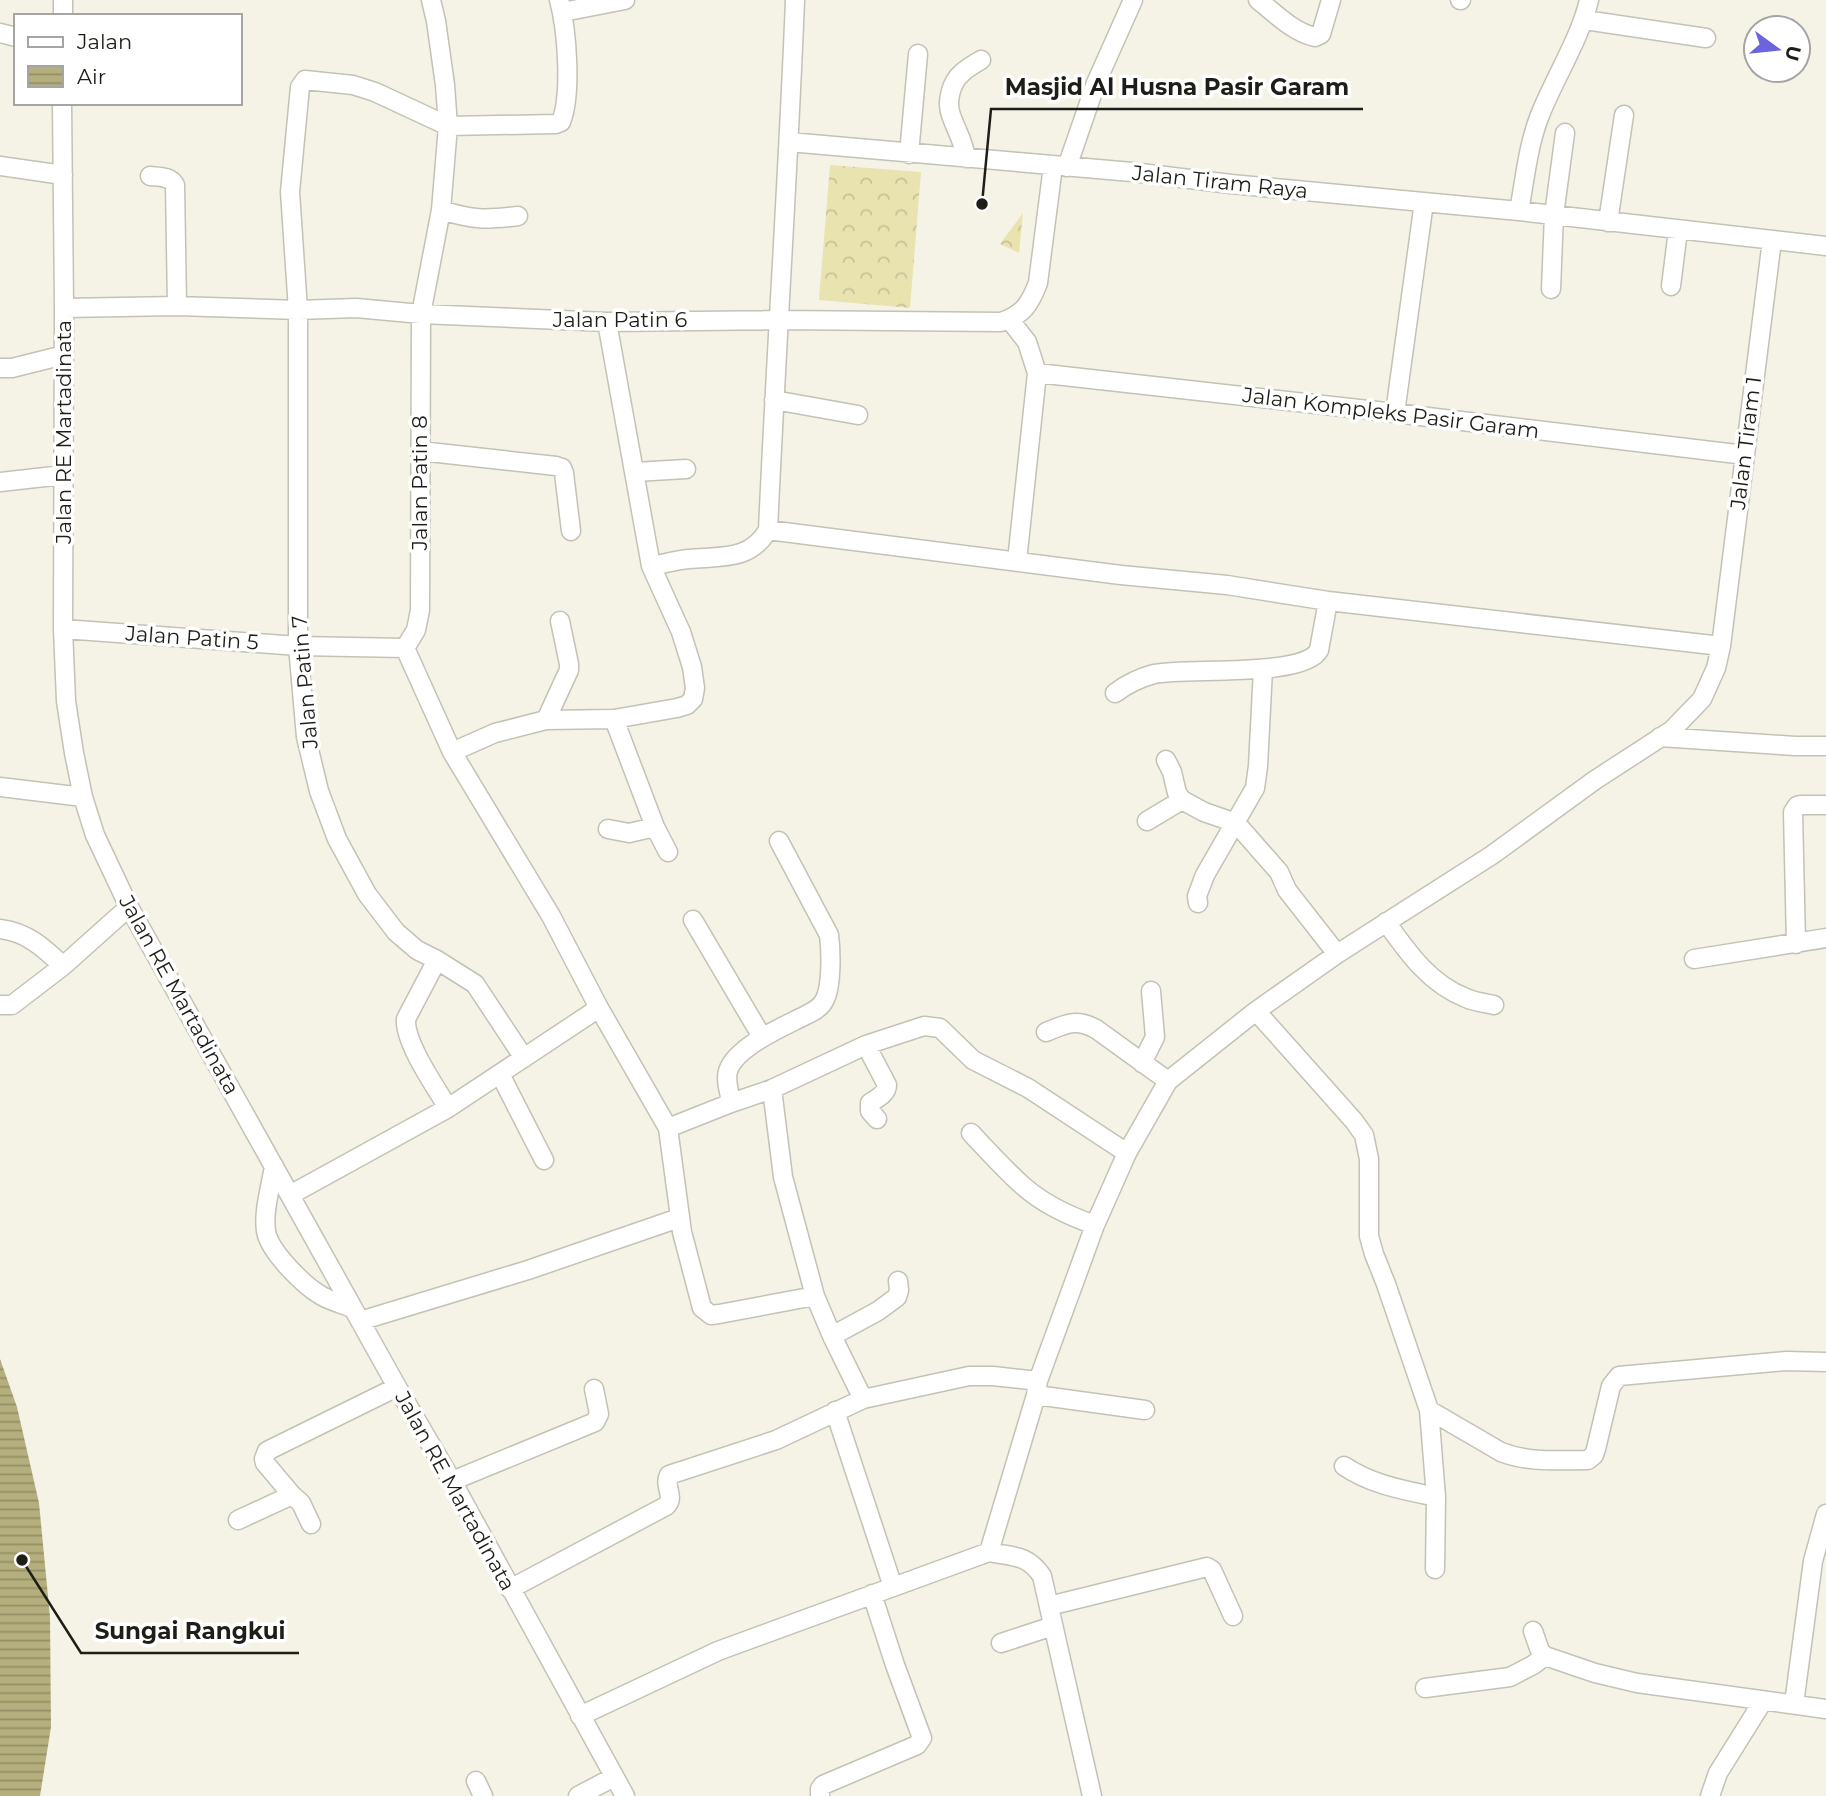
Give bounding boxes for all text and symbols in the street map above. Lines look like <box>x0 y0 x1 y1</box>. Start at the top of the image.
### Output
legend <box>14 14 242 105</box>
north arrow <box>1742 14 1812 84</box>
text: Jalan <box>76 29 132 54</box>
text: U <box>1780 43 1806 63</box>
text: Air <box>77 64 106 89</box>
callout: Masjid Al Husna Pasir Garam <box>991 65 1363 109</box>
text: Masjid Al Husna Pasir Garam <box>1005 73 1349 101</box>
street label: Jalan Tiram Raya <box>1130 160 1309 203</box>
street label: Jalan Patin 6 <box>552 307 687 332</box>
street label: Jalan RE Martadinata <box>51 320 76 545</box>
street label: Jalan Tiram 1 <box>1725 375 1766 512</box>
street label: Jalan Kompleks Pasir Garam <box>1240 382 1541 443</box>
street label: Jalan Patin 8 <box>407 415 432 552</box>
street label: Jalan Patin 7 <box>286 614 323 751</box>
street label: Jalan Patin 5 <box>124 620 260 655</box>
street label: Jalan RE Martadinata <box>114 890 245 1099</box>
street label: Jalan RE Martadinata <box>390 1386 521 1595</box>
callout: Sungai Rangkui <box>81 1609 299 1653</box>
text: Sungai Rangkui <box>95 1617 285 1645</box>

